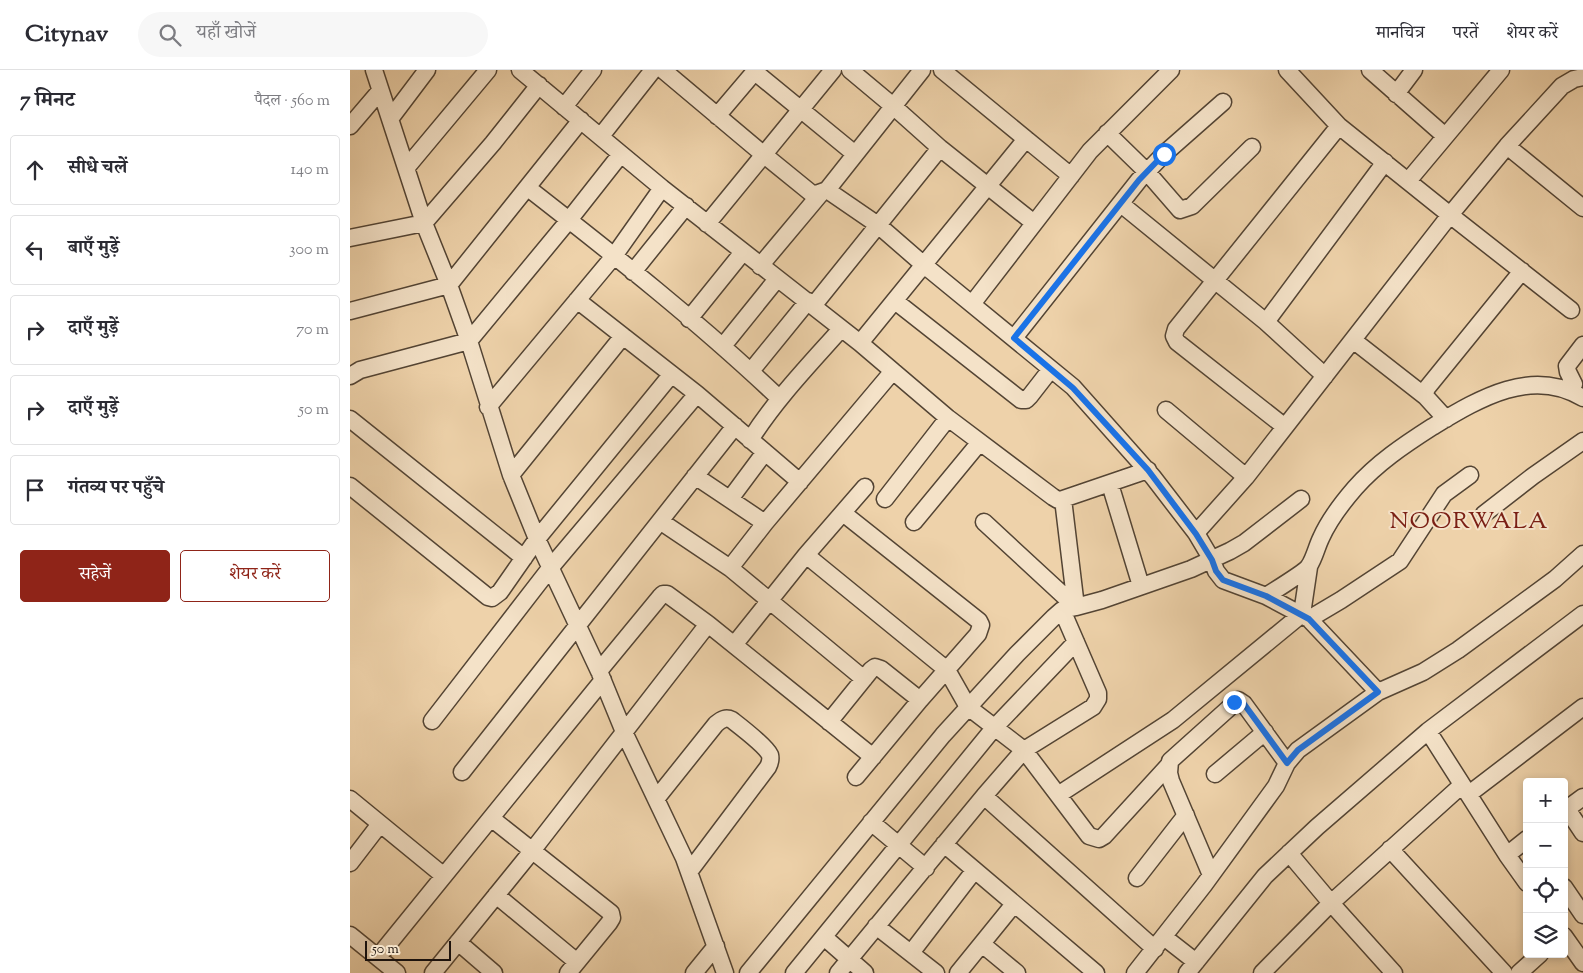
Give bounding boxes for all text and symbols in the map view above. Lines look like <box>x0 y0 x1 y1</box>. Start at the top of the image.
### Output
search box <box>138 12 488 57</box>
text: Citynav <box>25 18 108 52</box>
text: यहाँ खोजें <box>196 20 256 47</box>
icon: search <box>156 21 184 49</box>
text: मानचित्र <box>1376 21 1425 47</box>
text: परतें <box>1453 21 1478 47</box>
text: शेयर करें <box>1506 21 1558 47</box>
text: 7 मिनट <box>20 86 75 116</box>
text: पैदल · 560 m <box>254 90 330 113</box>
route start <box>1153 143 1176 166</box>
text: सीधे चलें <box>68 155 127 182</box>
icon: ahead <box>21 156 49 184</box>
text: 140 m <box>291 159 329 182</box>
text: बाएँ मुड़ें <box>68 235 119 262</box>
icon: left <box>21 236 49 264</box>
text: 300 m <box>289 239 329 262</box>
text: दाएँ मुड़ें <box>68 315 119 342</box>
icon: right <box>21 316 49 344</box>
text: 70 m <box>296 319 329 342</box>
text: दाएँ मुड़ें <box>68 395 119 422</box>
icon: right <box>21 396 49 424</box>
text: 50 m <box>298 399 329 422</box>
text: गंतव्य पर पहुँचे <box>68 475 164 502</box>
icon: arrive <box>21 476 49 504</box>
district label: NOORWALA <box>1389 505 1549 539</box>
button: सहेजें <box>20 550 170 602</box>
button: शेयर करें <box>180 550 330 602</box>
route end <box>1223 691 1246 714</box>
map controls <box>1523 778 1568 958</box>
button: + <box>1523 778 1568 823</box>
button: − <box>1523 823 1568 868</box>
button: locate <box>1523 868 1568 913</box>
button: layers <box>1523 913 1568 958</box>
scale bar <box>365 938 451 961</box>
text: 50 m <box>372 940 399 960</box>

